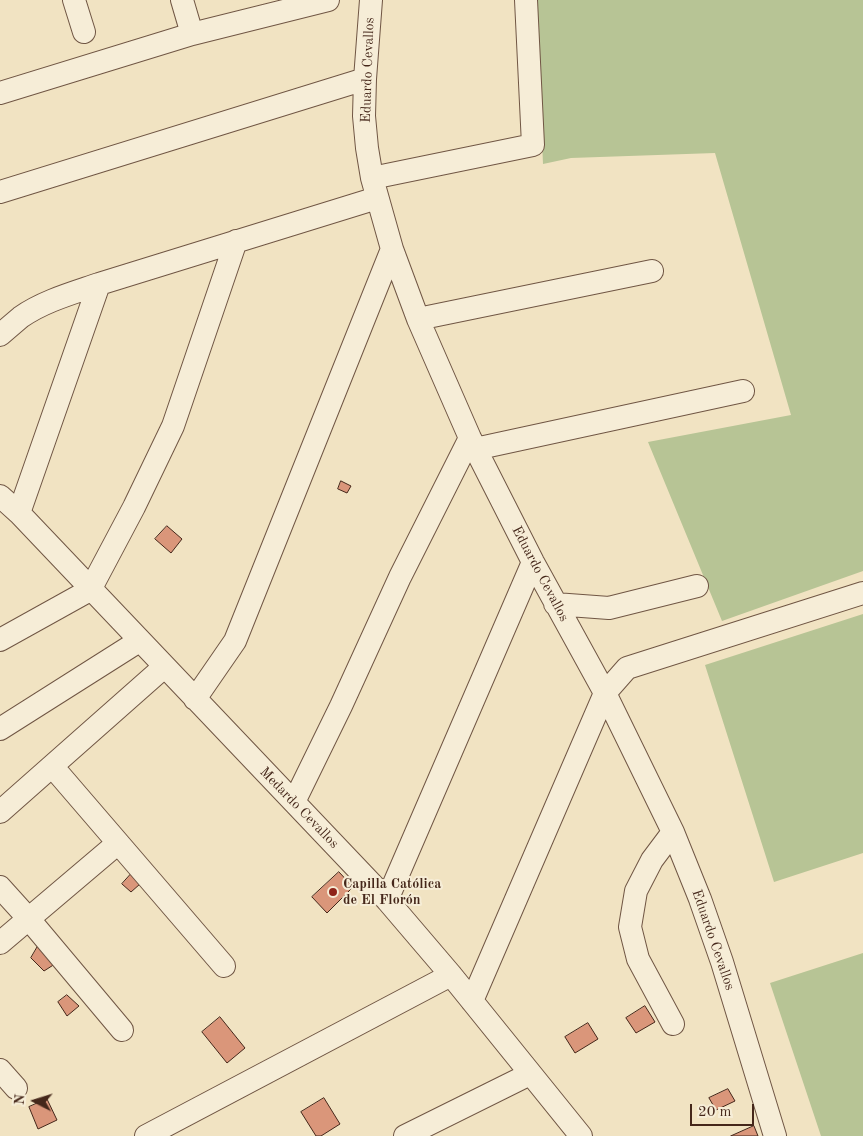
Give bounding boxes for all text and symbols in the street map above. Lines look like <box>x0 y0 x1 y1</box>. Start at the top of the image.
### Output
street label: Eduardo Cevallos <box>358 17 378 123</box>
street label: Eduardo Cevallos <box>508 523 572 625</box>
street label: Medardo Cevallos <box>256 764 342 852</box>
place label: Capilla Católica de El Florón <box>343 876 441 909</box>
marker: Capilla Católica de El Florón <box>327 886 339 898</box>
street label: Eduardo Cevallos <box>688 887 738 993</box>
north arrow <box>10 1076 60 1126</box>
text: N <box>13 1094 27 1106</box>
scale bar <box>693 1094 757 1126</box>
text: 20 m <box>698 1105 732 1120</box>

